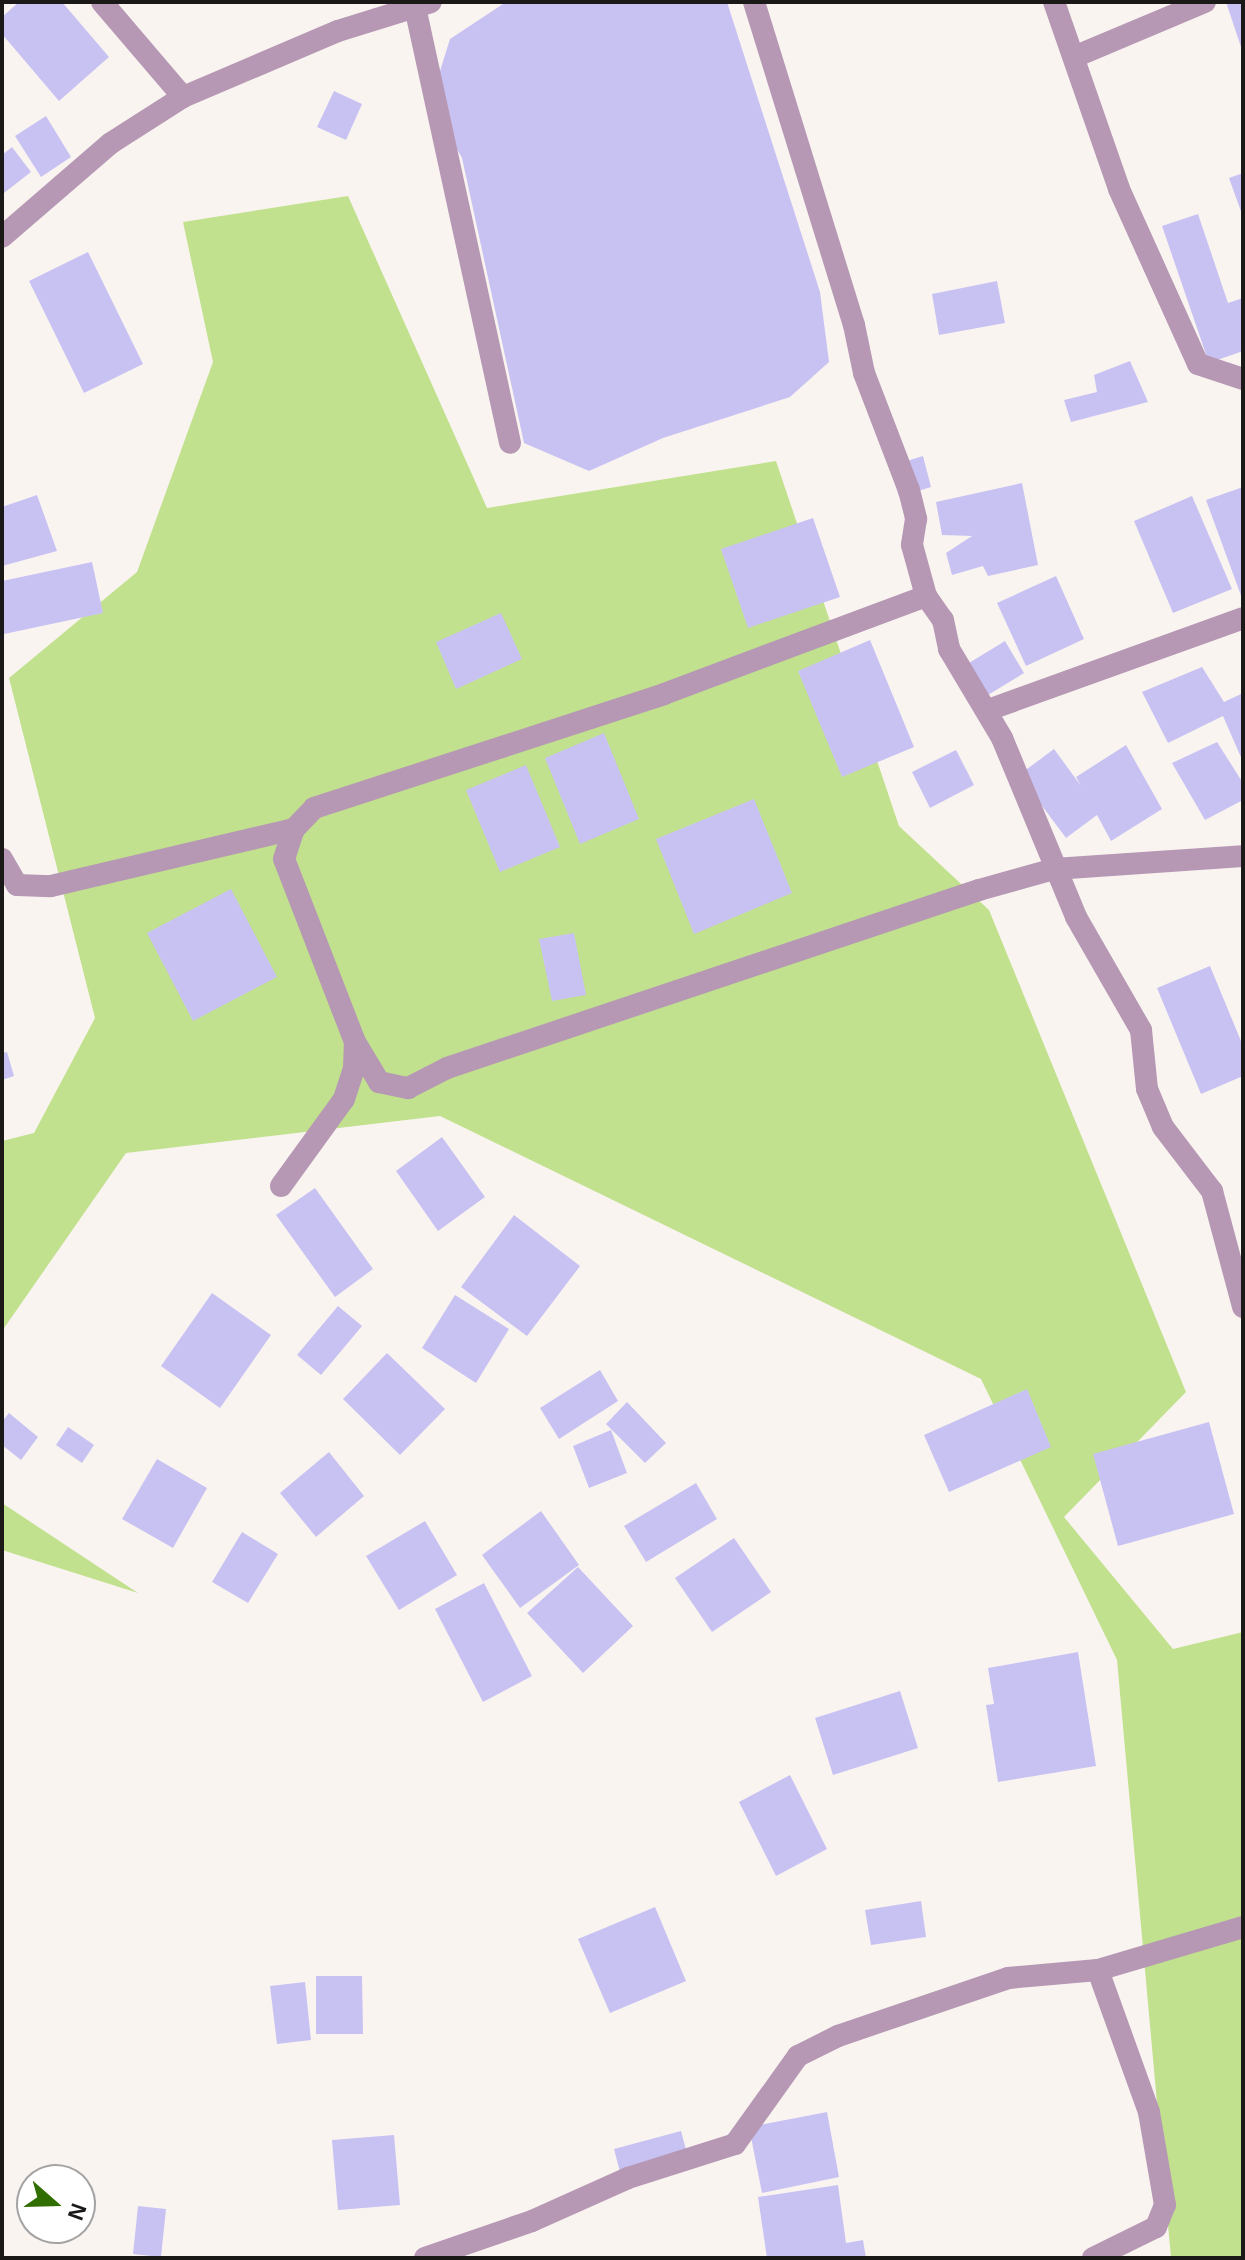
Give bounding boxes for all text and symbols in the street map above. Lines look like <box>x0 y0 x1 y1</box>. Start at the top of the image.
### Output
north arrow <box>16 2164 96 2244</box>
text: N <box>63 2200 92 2223</box>

